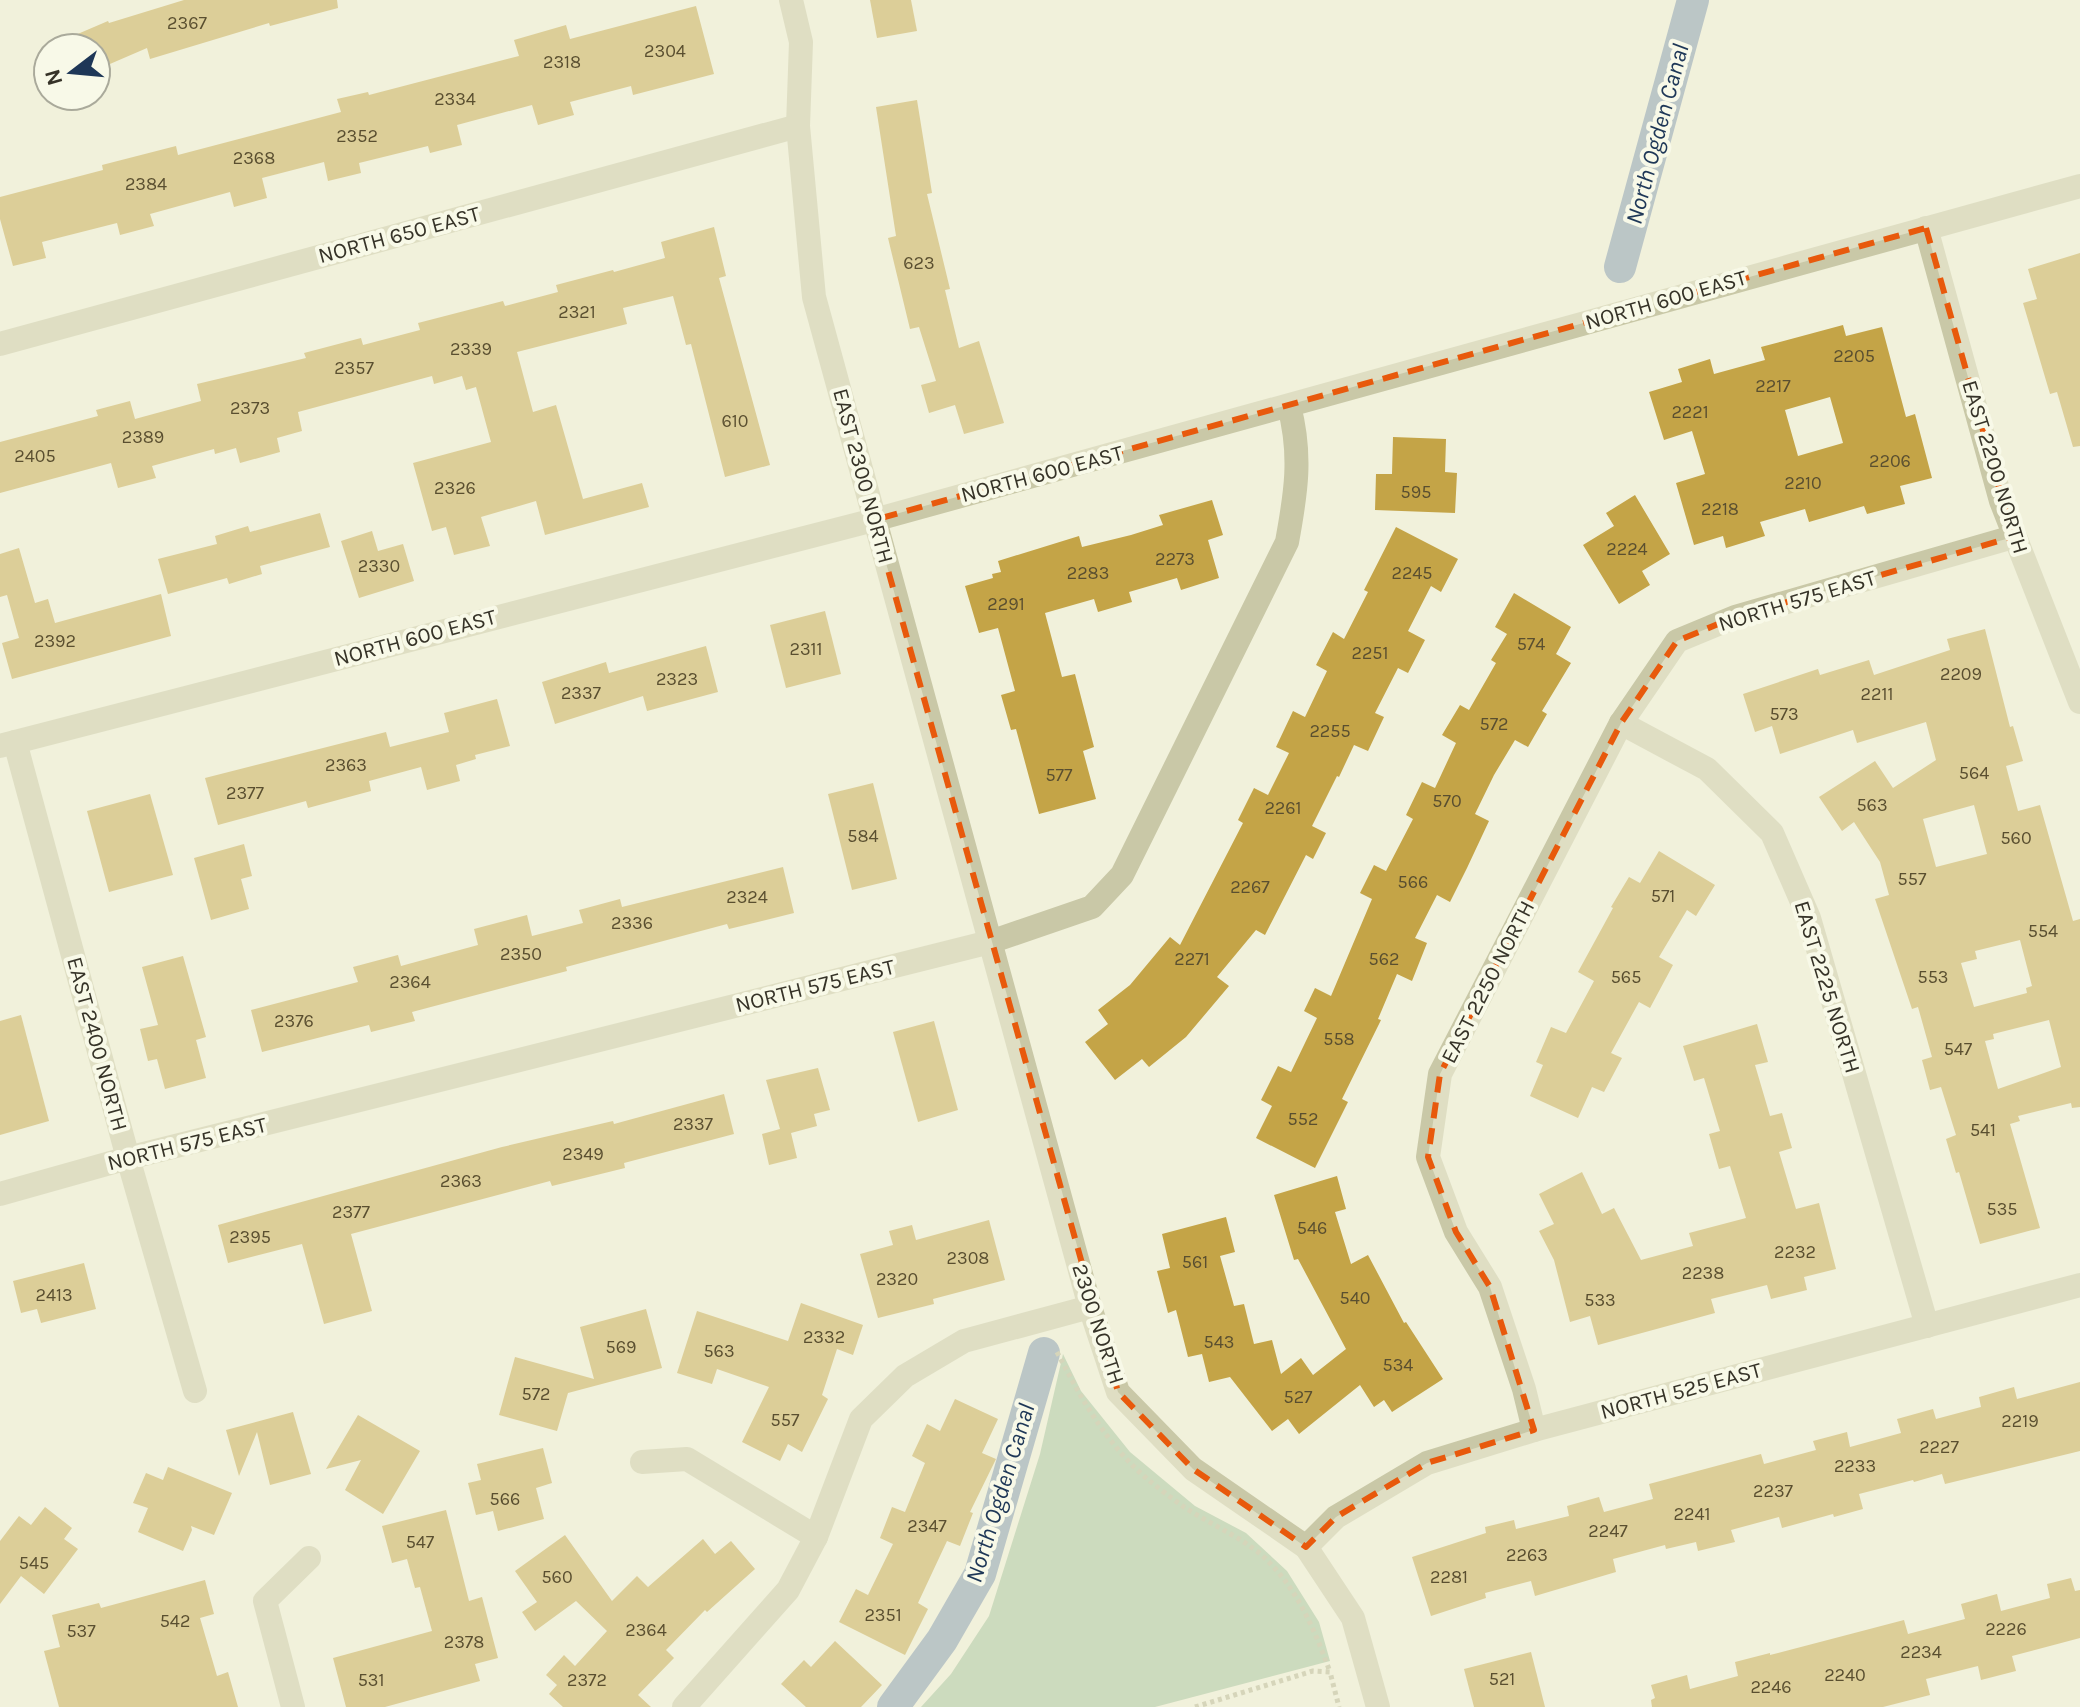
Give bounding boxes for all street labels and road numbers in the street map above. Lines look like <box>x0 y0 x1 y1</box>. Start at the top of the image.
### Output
street label: NORTH 650 EAST <box>315 201 483 269</box>
street label: NORTH 600 EAST <box>1582 264 1750 336</box>
street label: EAST 2200 NORTH <box>1956 377 2034 557</box>
street label: EAST 2300 NORTH <box>827 386 899 566</box>
street label: NORTH 600 EAST <box>958 440 1126 508</box>
street label: NORTH 575 EAST <box>1715 565 1879 637</box>
street label: NORTH 600 EAST <box>331 604 499 672</box>
street label: EAST 2250 NORTH <box>1436 896 1540 1068</box>
street label: EAST 2225 NORTH <box>1788 898 1866 1076</box>
street label: EAST 2400 NORTH <box>61 954 133 1134</box>
street label: NORTH 575 EAST <box>733 954 897 1018</box>
street label: NORTH 575 EAST <box>105 1112 269 1176</box>
street label: 2300 NORTH <box>1066 1260 1130 1388</box>
street label: NORTH 525 EAST <box>1598 1357 1764 1425</box>

